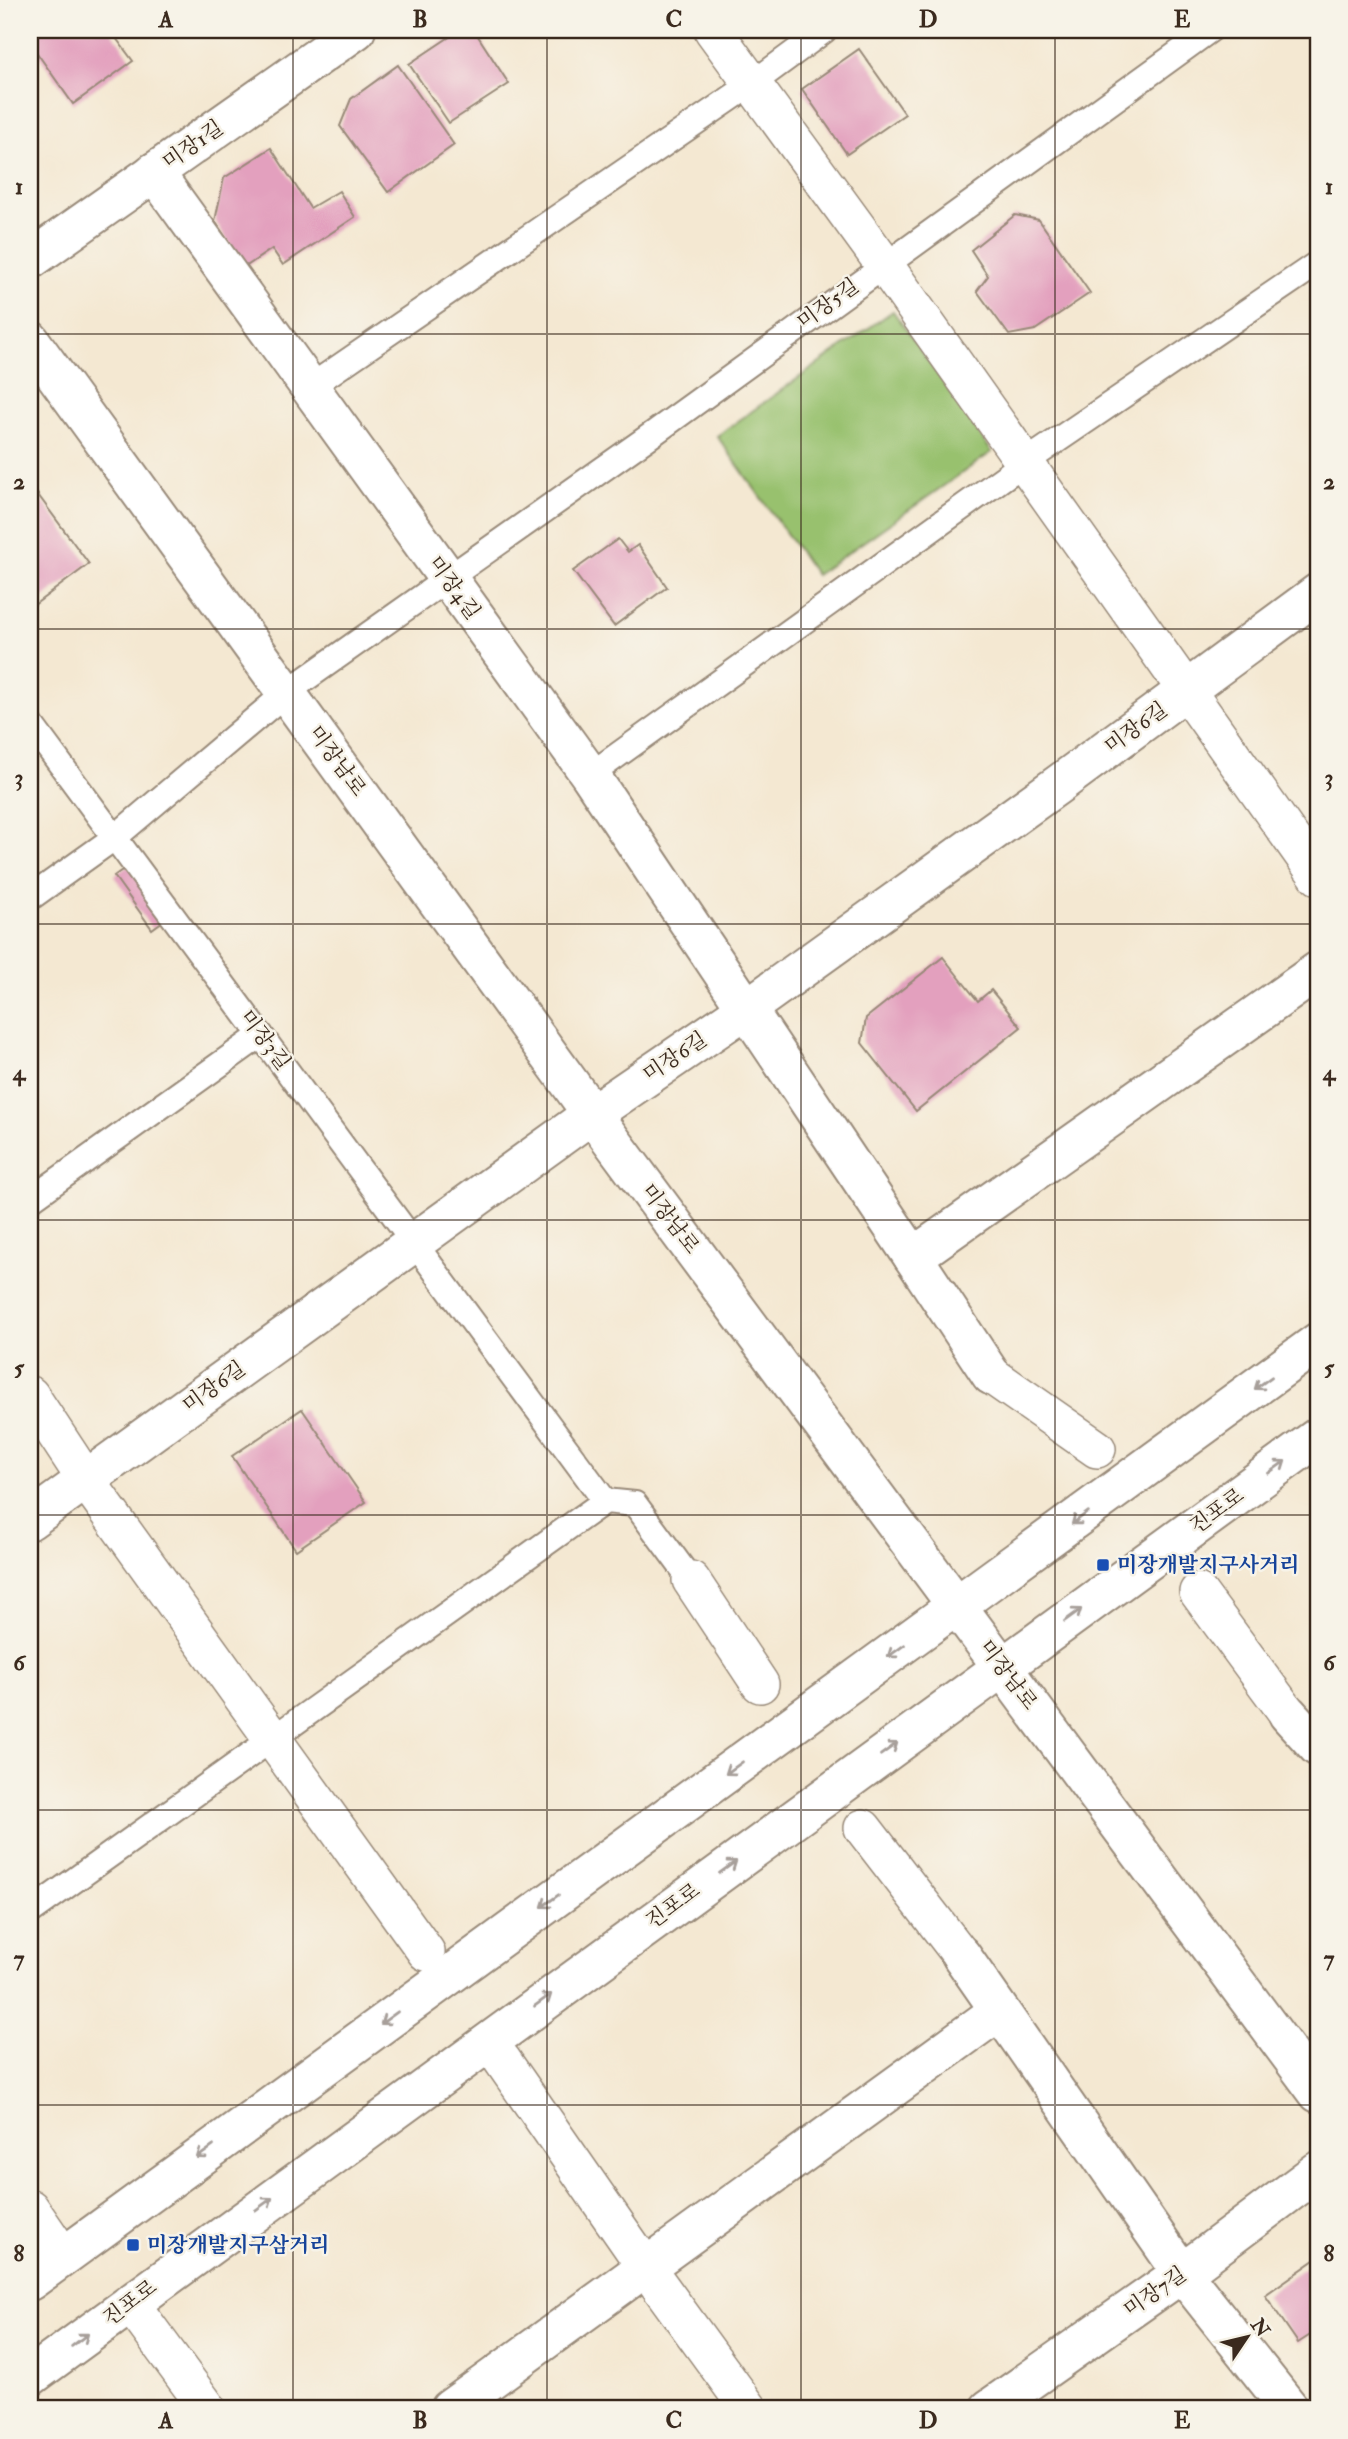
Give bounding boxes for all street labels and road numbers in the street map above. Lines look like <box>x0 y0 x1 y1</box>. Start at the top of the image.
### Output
street label: 미장1길 <box>157 114 229 176</box>
street label: 미장5길 <box>792 272 864 336</box>
street label: 미장4길 <box>422 551 486 625</box>
street label: 미장6길 <box>1099 696 1173 760</box>
street label: 미장남로 <box>302 720 372 802</box>
street label: 미장3길 <box>233 1004 297 1076</box>
street label: 미장6길 <box>638 1026 712 1088</box>
street label: 미장남로 <box>635 1178 705 1260</box>
street label: 미장6길 <box>177 1355 251 1419</box>
street label: 진포로 <box>1184 1482 1250 1540</box>
street label: 미장남로 <box>973 1634 1043 1716</box>
street label: 진포로 <box>640 1877 706 1935</box>
street label: 미장7길 <box>1118 2261 1192 2323</box>
street label: 진포로 <box>98 2274 162 2332</box>

